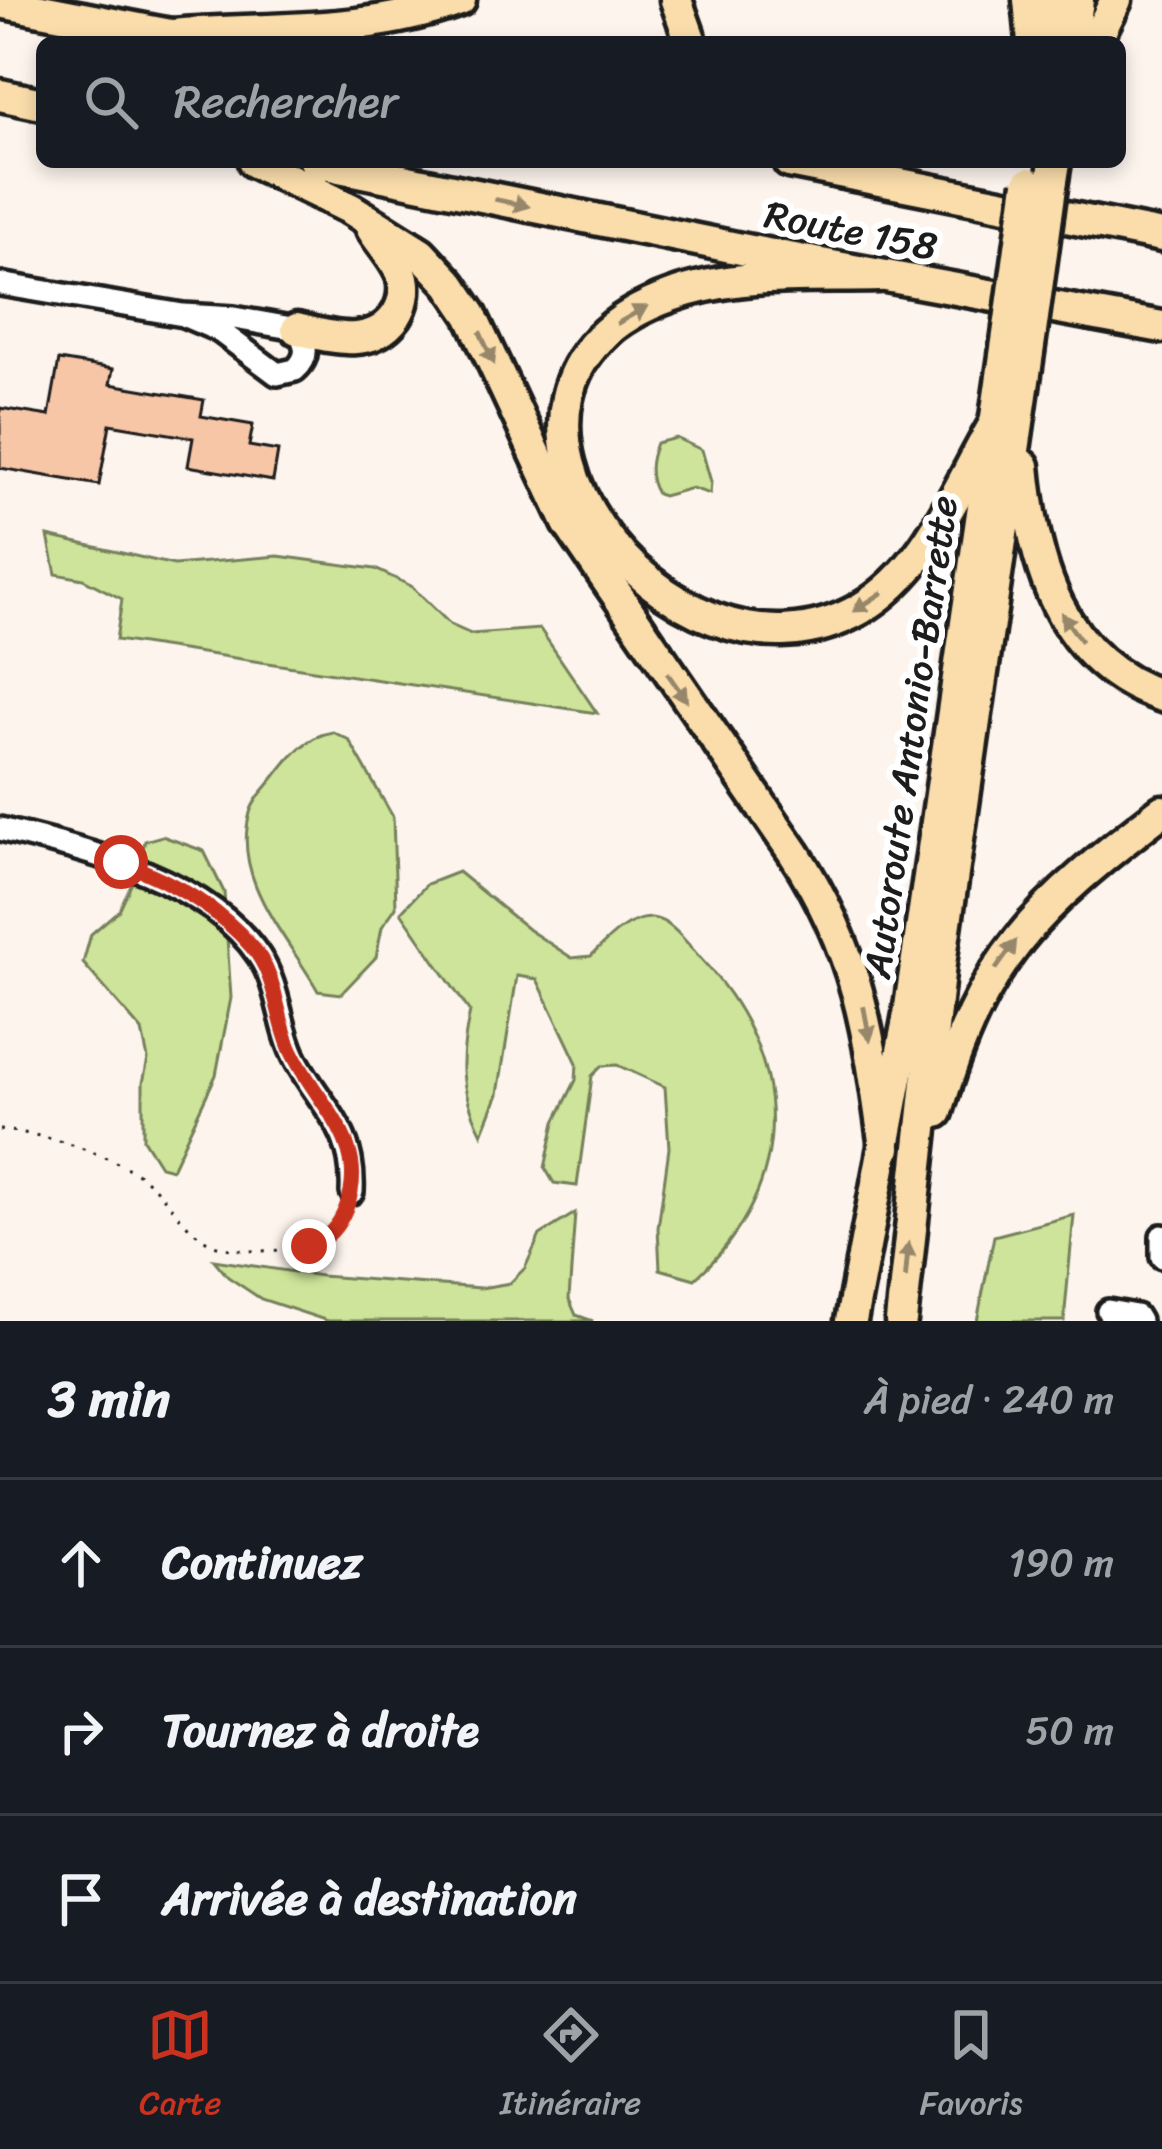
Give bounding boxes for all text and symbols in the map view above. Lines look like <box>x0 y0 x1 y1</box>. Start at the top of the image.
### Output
search box <box>36 36 1126 168</box>
text: Rechercher <box>174 62 398 142</box>
icon: search <box>78 69 144 135</box>
street label: Route 158 <box>759 179 943 281</box>
one-way arrow <box>493 194 531 213</box>
one-way arrow <box>615 305 649 326</box>
one-way arrow <box>477 331 497 366</box>
street label: Autoroute Antonio-Barrette <box>842 491 978 984</box>
one-way arrow <box>851 591 884 613</box>
one-way arrow <box>1060 611 1083 644</box>
one-way arrow <box>665 670 688 703</box>
route start <box>94 835 148 889</box>
one-way arrow <box>994 939 1017 972</box>
one-way arrow <box>858 1005 876 1043</box>
route end <box>282 1219 336 1273</box>
one-way arrow <box>898 1241 917 1278</box>
text: 3 min <box>48 1354 170 1444</box>
text: À pied · 240 m <box>864 1365 1114 1434</box>
text: Continuez <box>162 1523 362 1603</box>
text: 190 m <box>1009 1528 1114 1597</box>
icon: ahead <box>48 1530 114 1596</box>
text: Tournez à droite <box>162 1691 479 1771</box>
text: 50 m <box>1025 1696 1114 1765</box>
icon: right <box>48 1698 114 1764</box>
text: Arrivée à destination <box>162 1859 577 1939</box>
icon: arrive <box>48 1866 114 1932</box>
tab: Carte <box>139 2002 221 2132</box>
tab: Itinéraire <box>500 2002 641 2132</box>
tab: Favoris <box>920 2002 1023 2132</box>

